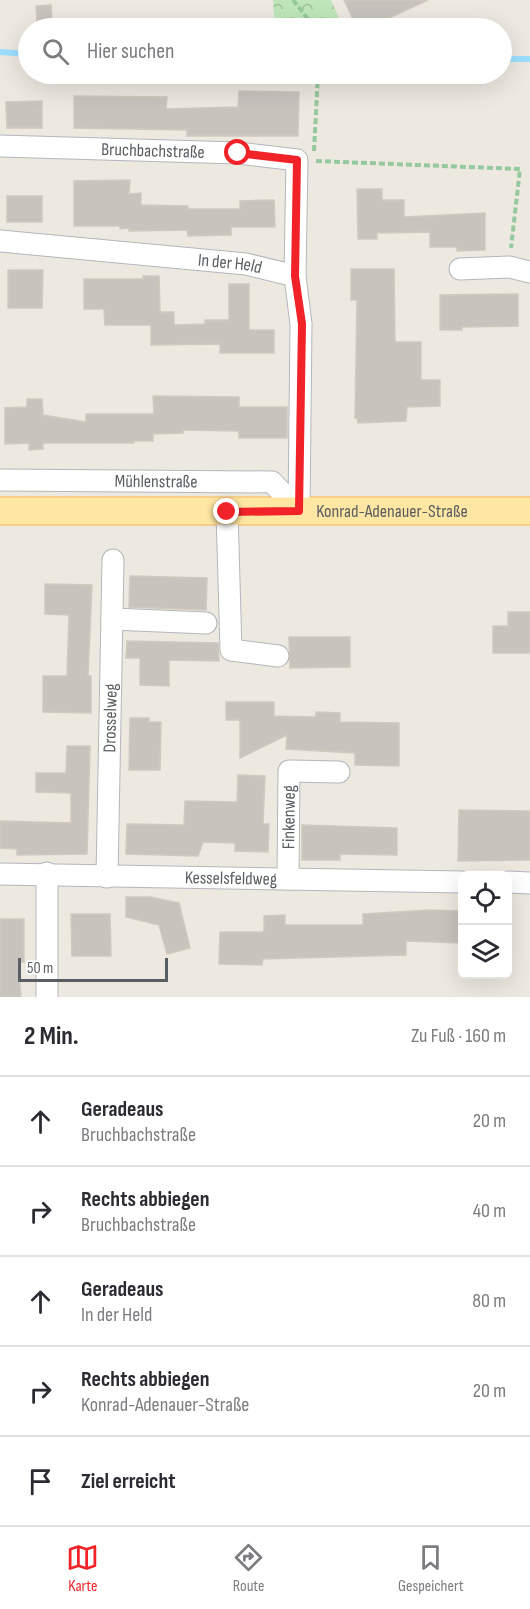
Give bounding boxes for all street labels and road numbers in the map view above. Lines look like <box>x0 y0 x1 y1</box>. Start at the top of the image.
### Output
street label: Bruchbachstraße <box>101 139 205 163</box>
street label: In der Held <box>197 250 264 279</box>
street label: Mühlenstraße <box>114 471 198 492</box>
street label: Konrad-Adenauer-Straße <box>316 501 468 522</box>
street label: Drosselweg <box>99 683 122 753</box>
street label: Finkenweg <box>278 785 300 849</box>
street label: Kesselsfeldweg <box>185 867 277 890</box>

